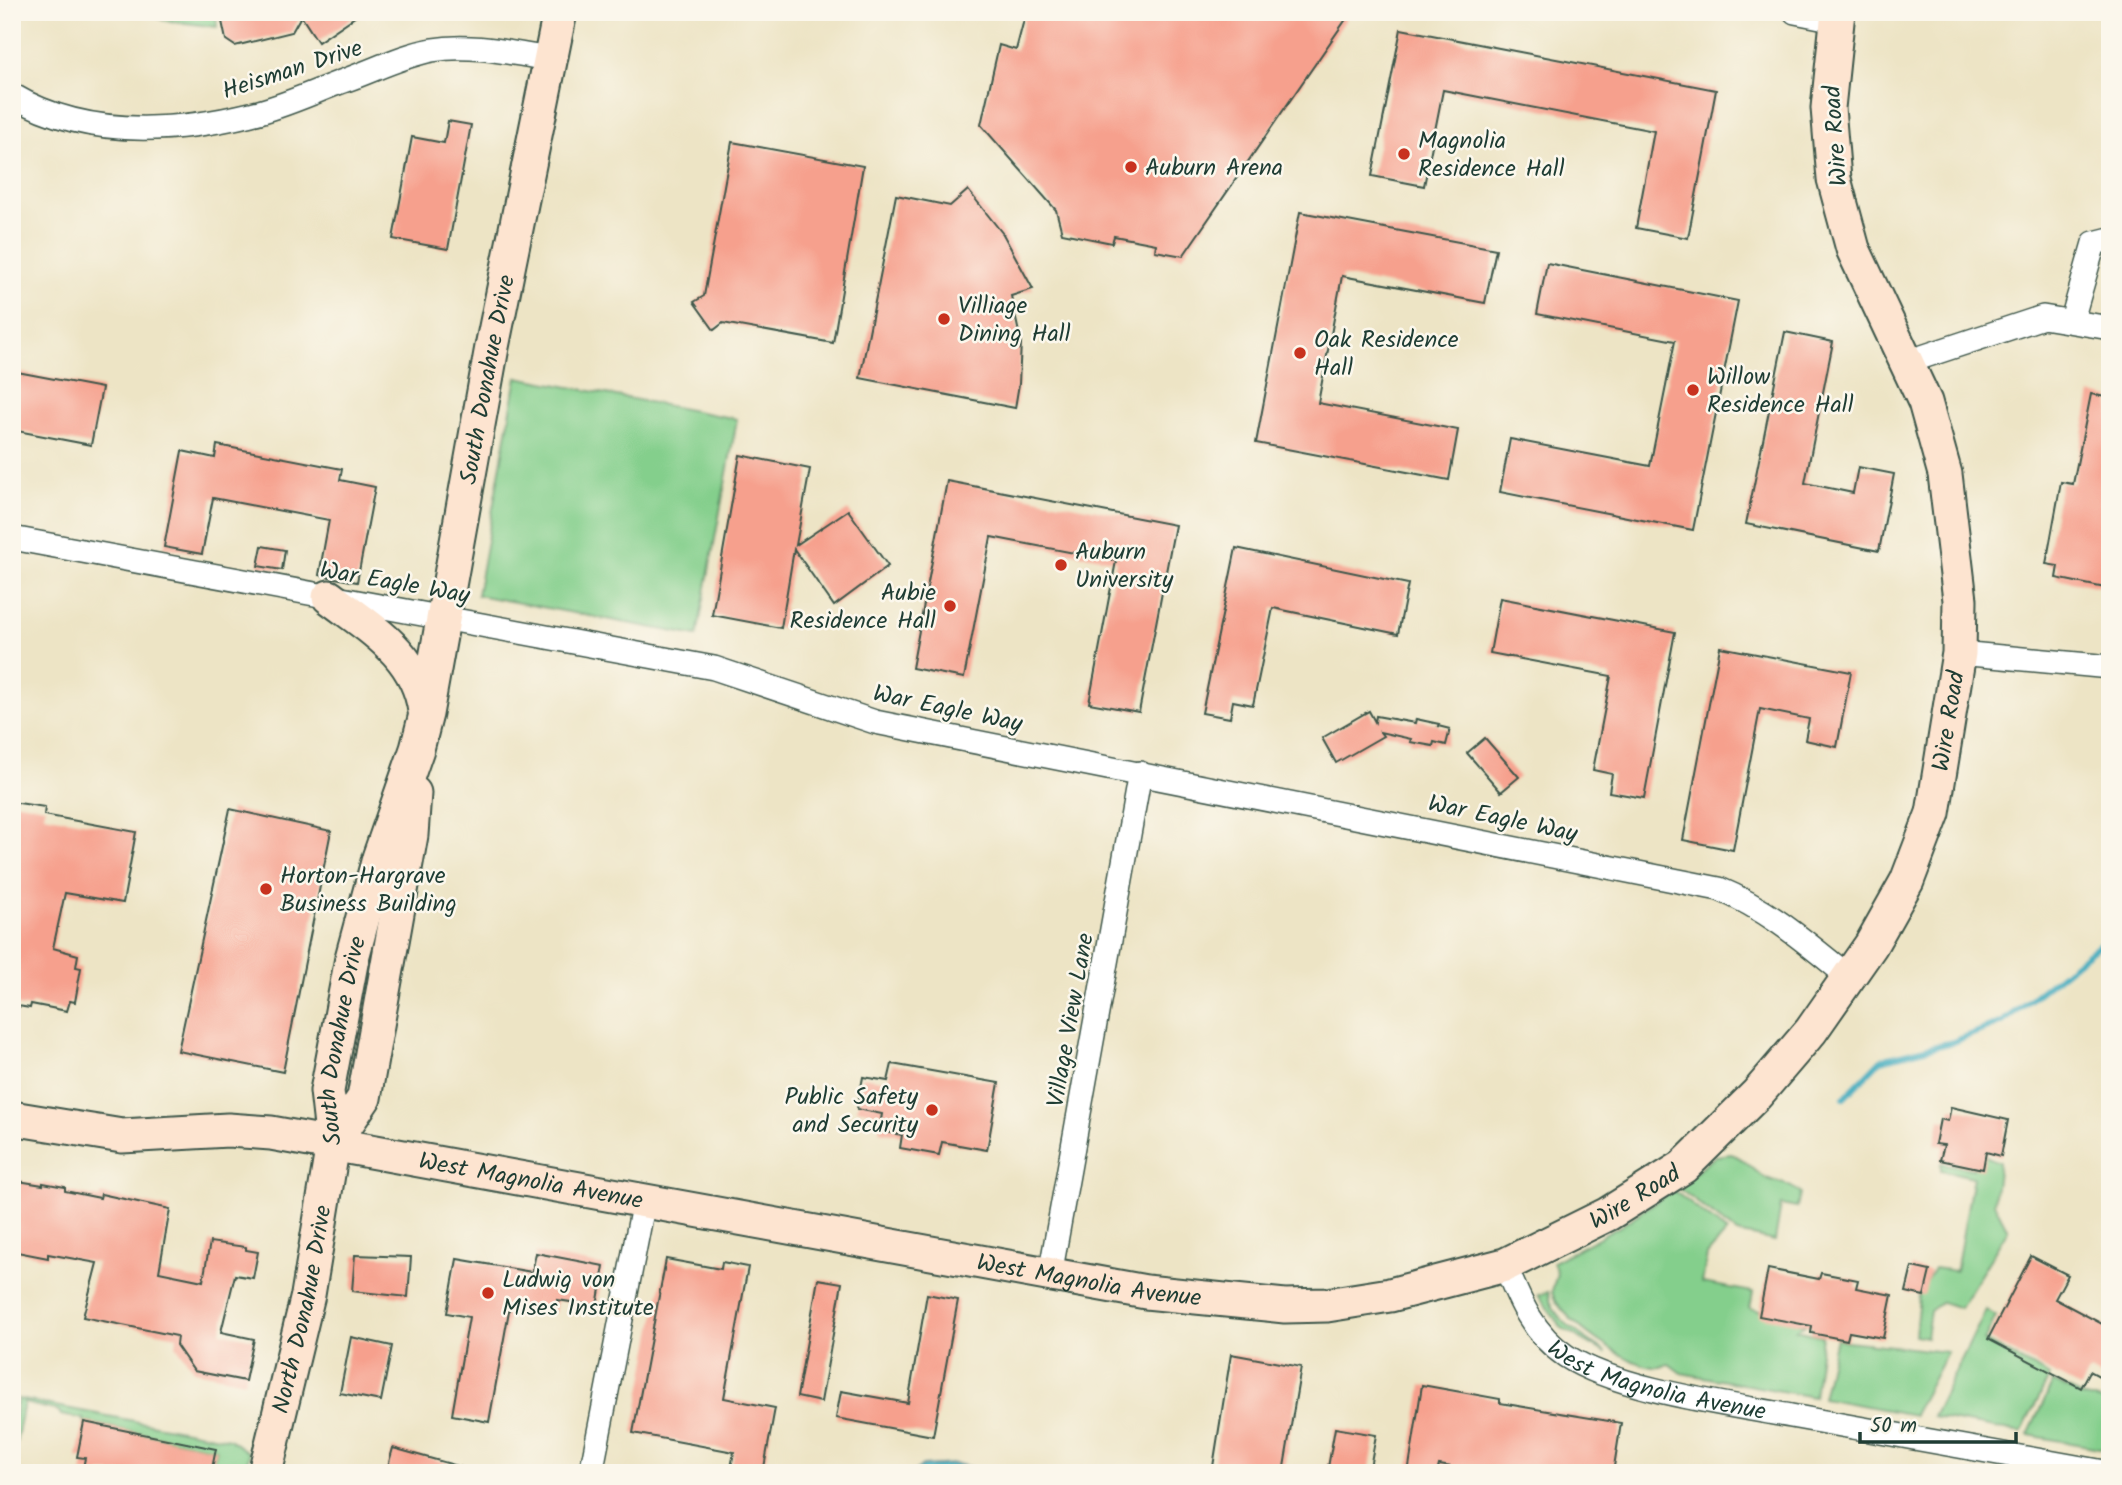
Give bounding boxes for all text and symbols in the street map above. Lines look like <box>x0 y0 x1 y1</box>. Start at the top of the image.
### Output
street label: Heisman Drive <box>217 29 368 111</box>
street label: Wire Road <box>1813 83 1859 188</box>
place label: Magnolia Residence Hall <box>1418 122 1565 189</box>
marker: Magnolia Residence Hall <box>1396 146 1412 162</box>
place label: Auburn Arena <box>1145 149 1283 188</box>
marker: Auburn Arena <box>1123 159 1139 175</box>
street label: South Donahue Drive <box>450 271 527 488</box>
place label: Villiage Dining Hall <box>958 287 1071 354</box>
marker: Villiage Dining Hall <box>936 311 952 327</box>
place label: Oak Residence Hall <box>1314 321 1459 388</box>
marker: Oak Residence Hall <box>1292 345 1308 361</box>
place label: Willow Residence Hall <box>1707 358 1854 425</box>
marker: Willow Residence Hall <box>1685 382 1701 398</box>
place label: Auburn University <box>1075 533 1174 600</box>
street label: War Eagle Way <box>317 551 474 616</box>
marker: Auburn University <box>1053 557 1069 573</box>
place label: Aubie Residence Hall <box>789 574 936 641</box>
marker: Aubie Residence Hall <box>942 598 958 614</box>
street label: Wire Road <box>1922 667 1977 774</box>
street label: War Eagle Way <box>869 675 1027 744</box>
street label: War Eagle Way <box>1424 785 1582 854</box>
place label: Horton-Hargrave Business Building <box>280 857 457 924</box>
marker: Horton-Hargrave Business Building <box>258 881 274 897</box>
street label: Village View Lane <box>1037 930 1106 1110</box>
street label: South Donahue Drive <box>309 932 378 1147</box>
place label: Public Safety and Security <box>785 1078 919 1145</box>
marker: Public Safety and Security <box>924 1102 940 1118</box>
street label: West Magnolia Avenue <box>415 1142 646 1221</box>
street label: Wire Road <box>1583 1155 1690 1241</box>
street label: North Donahue Drive <box>262 1202 344 1418</box>
street label: West Magnolia Avenue <box>973 1244 1203 1318</box>
place label: Ludwig von Mises Institute <box>502 1261 654 1328</box>
marker: Ludwig von Mises Institute <box>480 1285 496 1301</box>
street label: West Magnolia Avenue <box>1538 1330 1769 1432</box>
scale bar <box>1860 1401 2015 1445</box>
text: 50 m <box>1870 1410 1917 1443</box>

